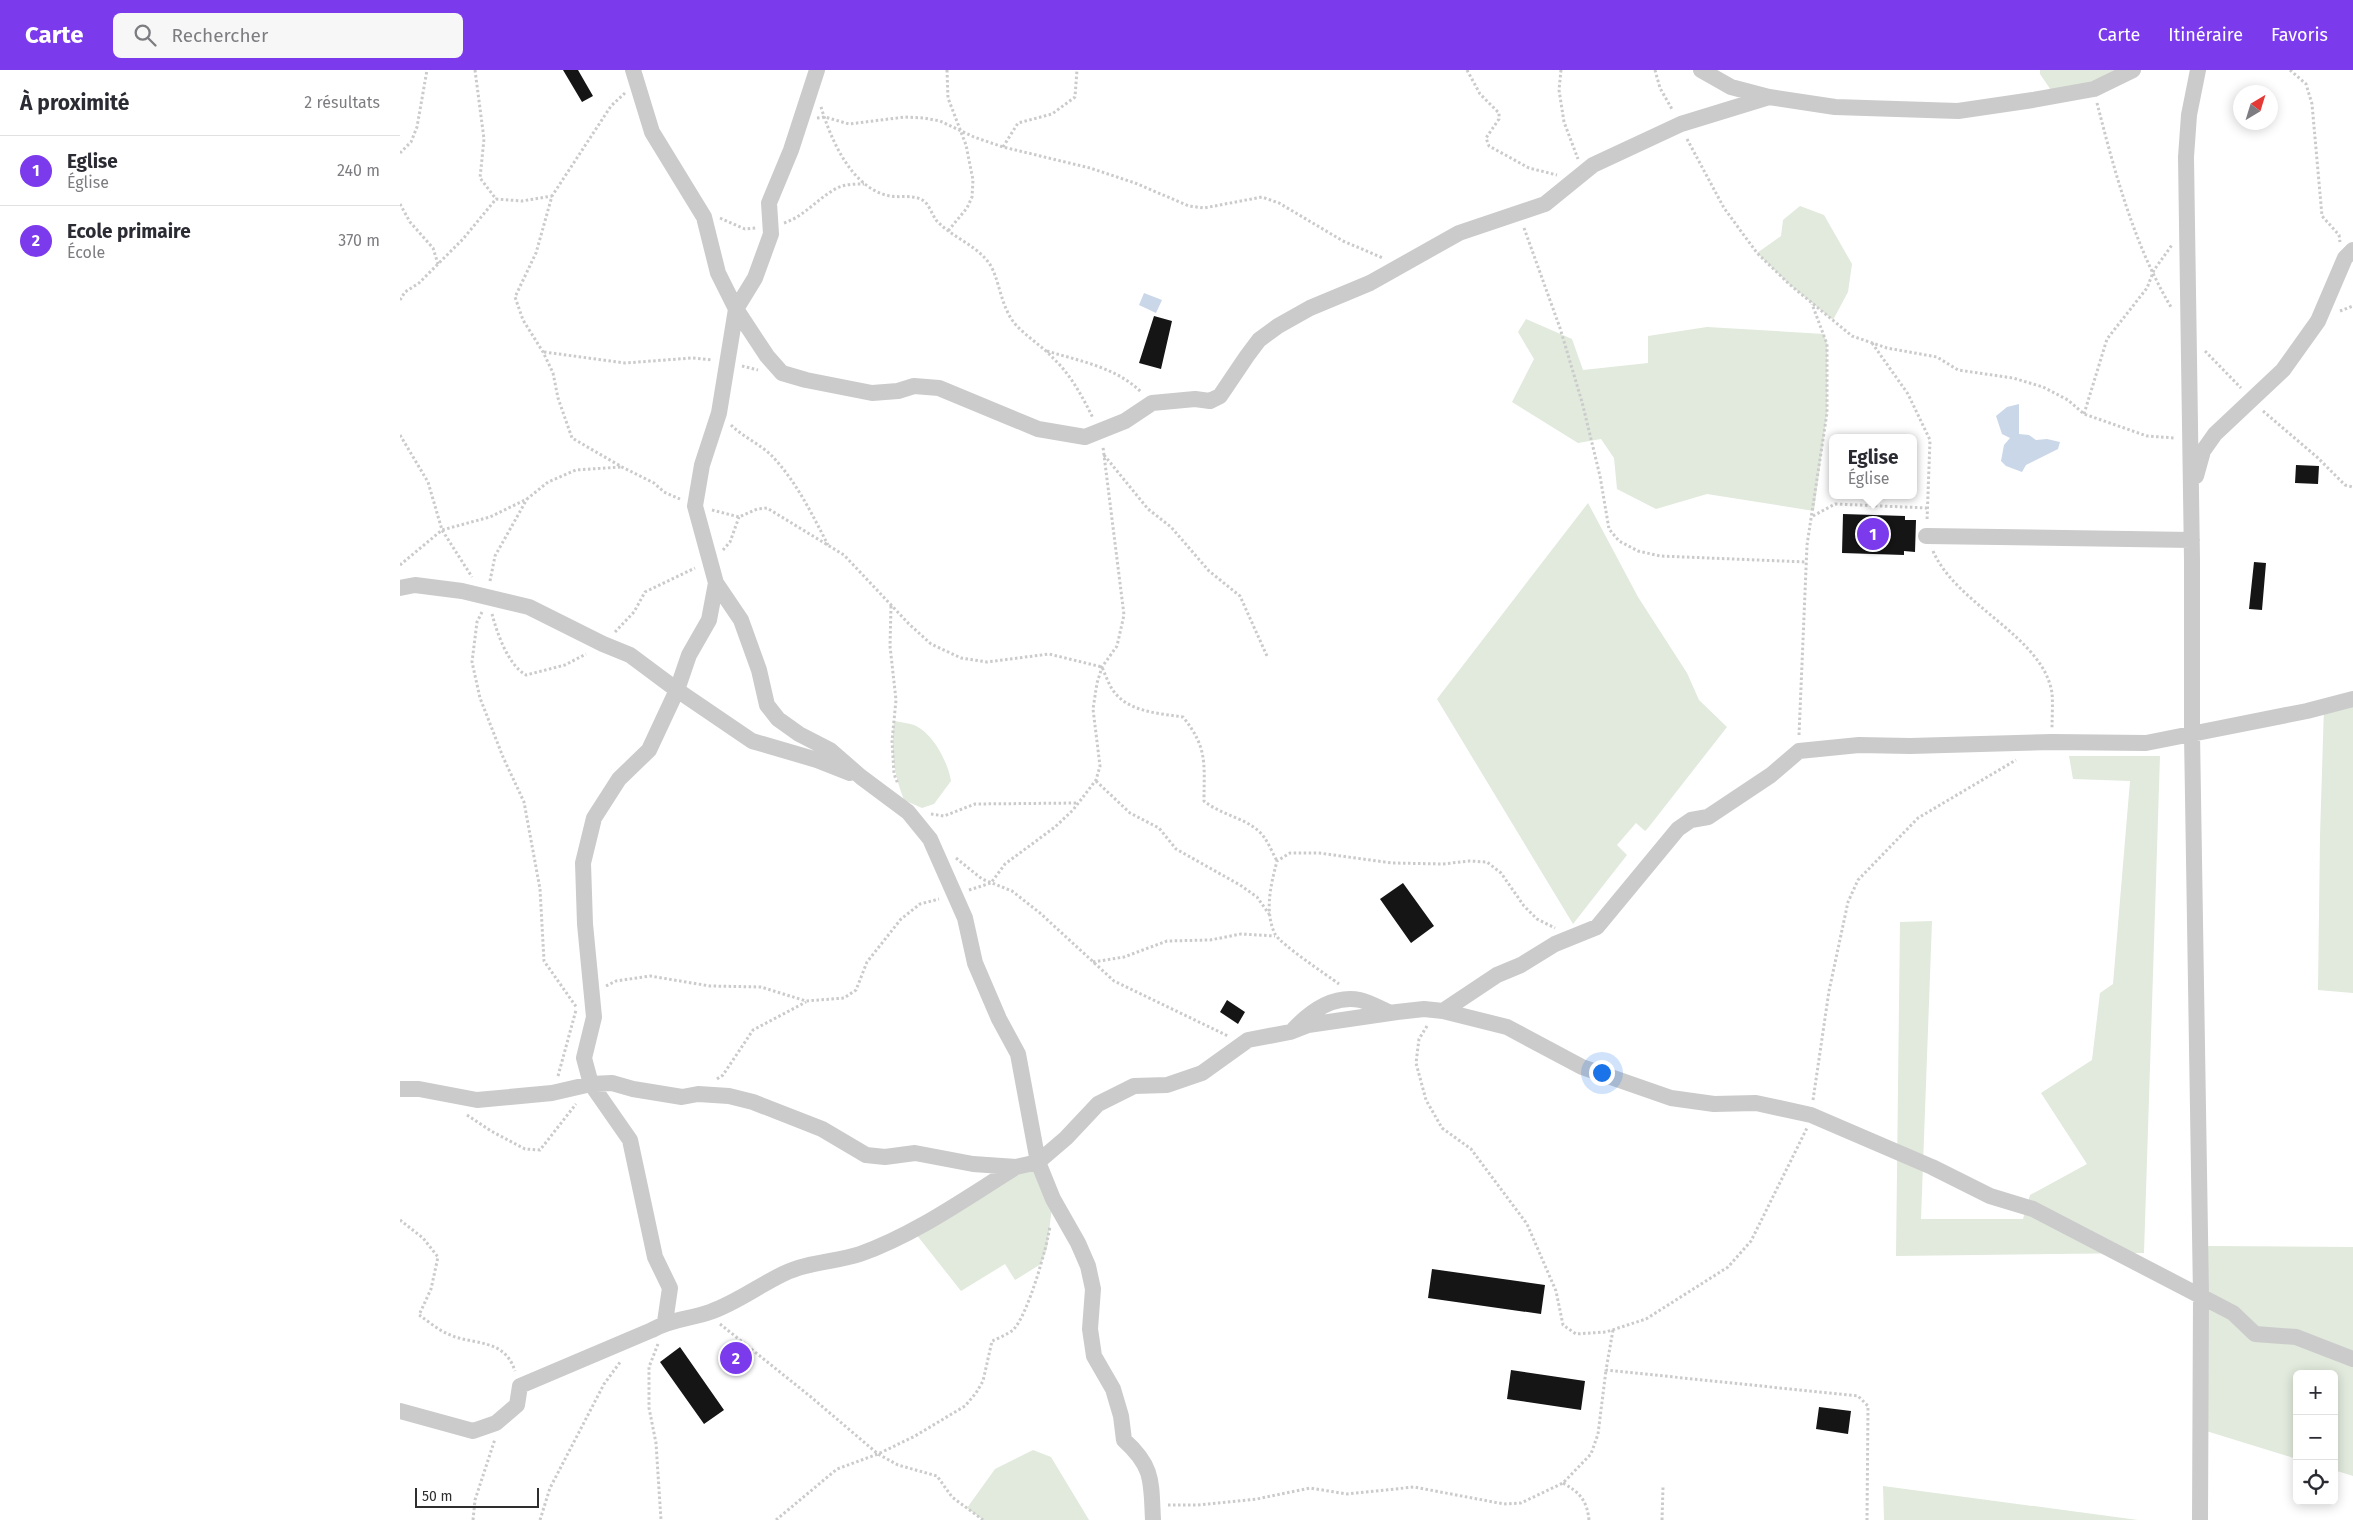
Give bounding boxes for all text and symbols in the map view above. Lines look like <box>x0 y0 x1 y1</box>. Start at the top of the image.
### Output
search box <box>113 13 463 58</box>
text: Carte <box>25 21 83 49</box>
icon: search <box>131 21 159 49</box>
text: Rechercher <box>171 24 268 47</box>
text: Carte <box>2098 24 2140 46</box>
text: Itinéraire <box>2168 24 2243 46</box>
text: Favoris <box>2271 24 2328 46</box>
north arrow <box>2233 85 2278 130</box>
text: À proximité <box>20 90 129 116</box>
text: 2 résultats <box>304 93 380 112</box>
text: Eglise <box>67 150 118 173</box>
text: 1 <box>32 161 40 180</box>
text: 240 m <box>337 161 380 180</box>
text: Église <box>67 173 109 192</box>
text: Ecole primaire <box>67 220 191 243</box>
text: 2 <box>32 231 40 250</box>
text: 370 m <box>338 231 380 250</box>
text: École <box>67 243 105 262</box>
popup <box>1829 434 1917 499</box>
text: Eglise <box>1848 446 1898 469</box>
text: Église <box>1848 469 1890 488</box>
pin: 1 <box>1857 515 1889 553</box>
your location <box>1589 1060 1615 1086</box>
pin: 2 <box>720 1339 752 1377</box>
map controls <box>2293 1370 2338 1505</box>
button: + <box>2293 1370 2338 1415</box>
button: − <box>2293 1415 2338 1460</box>
button: locate <box>2293 1460 2338 1505</box>
scale bar <box>415 1485 539 1508</box>
text: 50 m <box>422 1488 453 1505</box>

